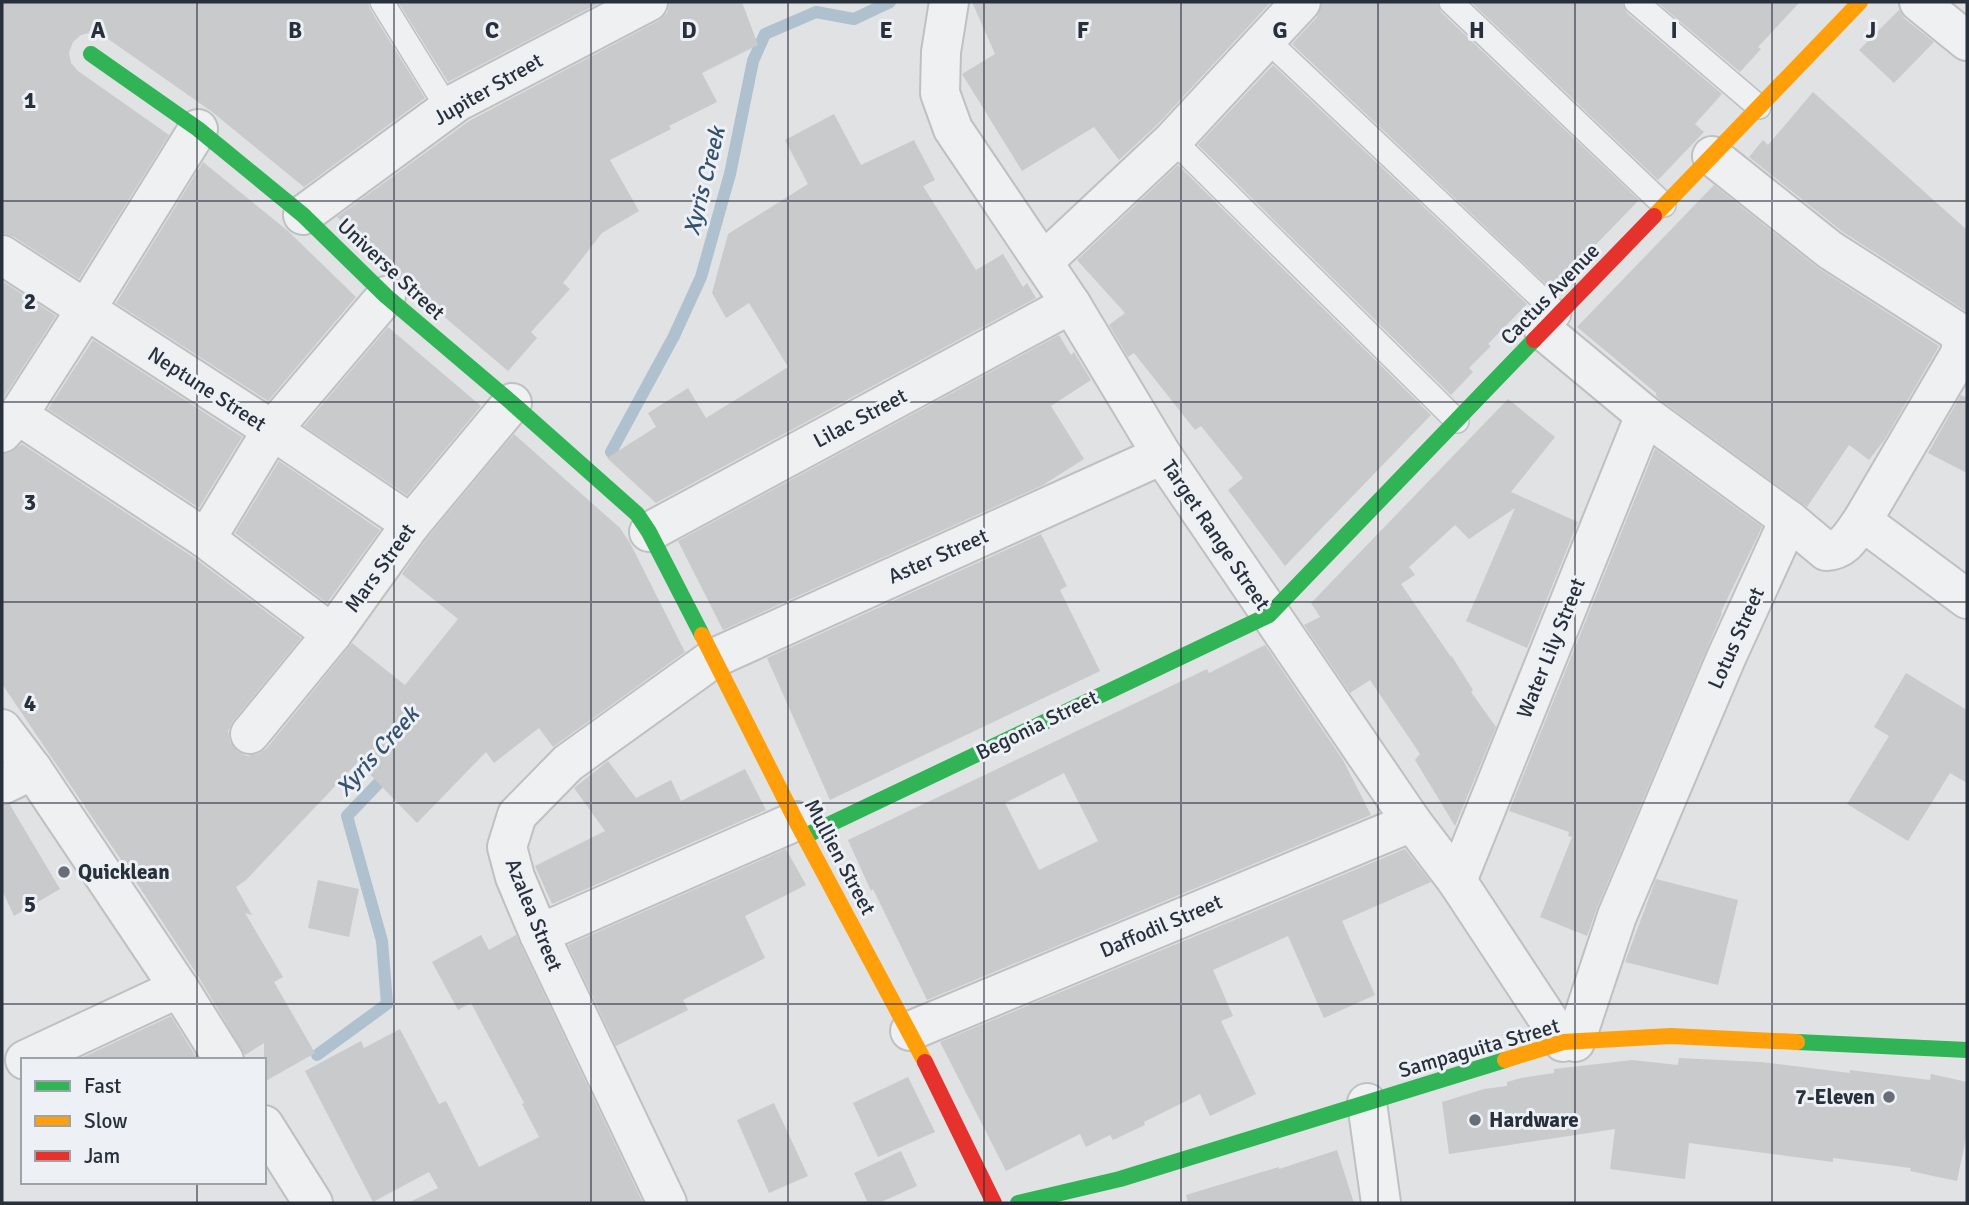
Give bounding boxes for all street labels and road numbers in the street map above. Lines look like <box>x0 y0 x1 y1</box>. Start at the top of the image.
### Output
street label: Jupiter Street <box>429 47 547 131</box>
street label: Universe Street <box>332 213 450 325</box>
street label: Cactus Avenue <box>1495 238 1605 350</box>
street label: Neptune Street <box>143 341 271 437</box>
street label: Lilac Street <box>809 383 911 453</box>
street label: Target Range Street <box>1156 455 1276 615</box>
street label: Mars Street <box>339 518 421 618</box>
street label: Aster Street <box>884 522 992 590</box>
street label: Water Lily Street <box>1511 574 1591 722</box>
street label: Lotus Street <box>1702 583 1770 693</box>
street label: Begonia Street <box>972 684 1102 766</box>
street label: Mullien Street <box>799 795 881 919</box>
street label: Azalea Street <box>500 855 568 975</box>
street label: Daffodil Street <box>1096 889 1226 963</box>
street label: Sampaguita Street <box>1396 1013 1562 1083</box>

